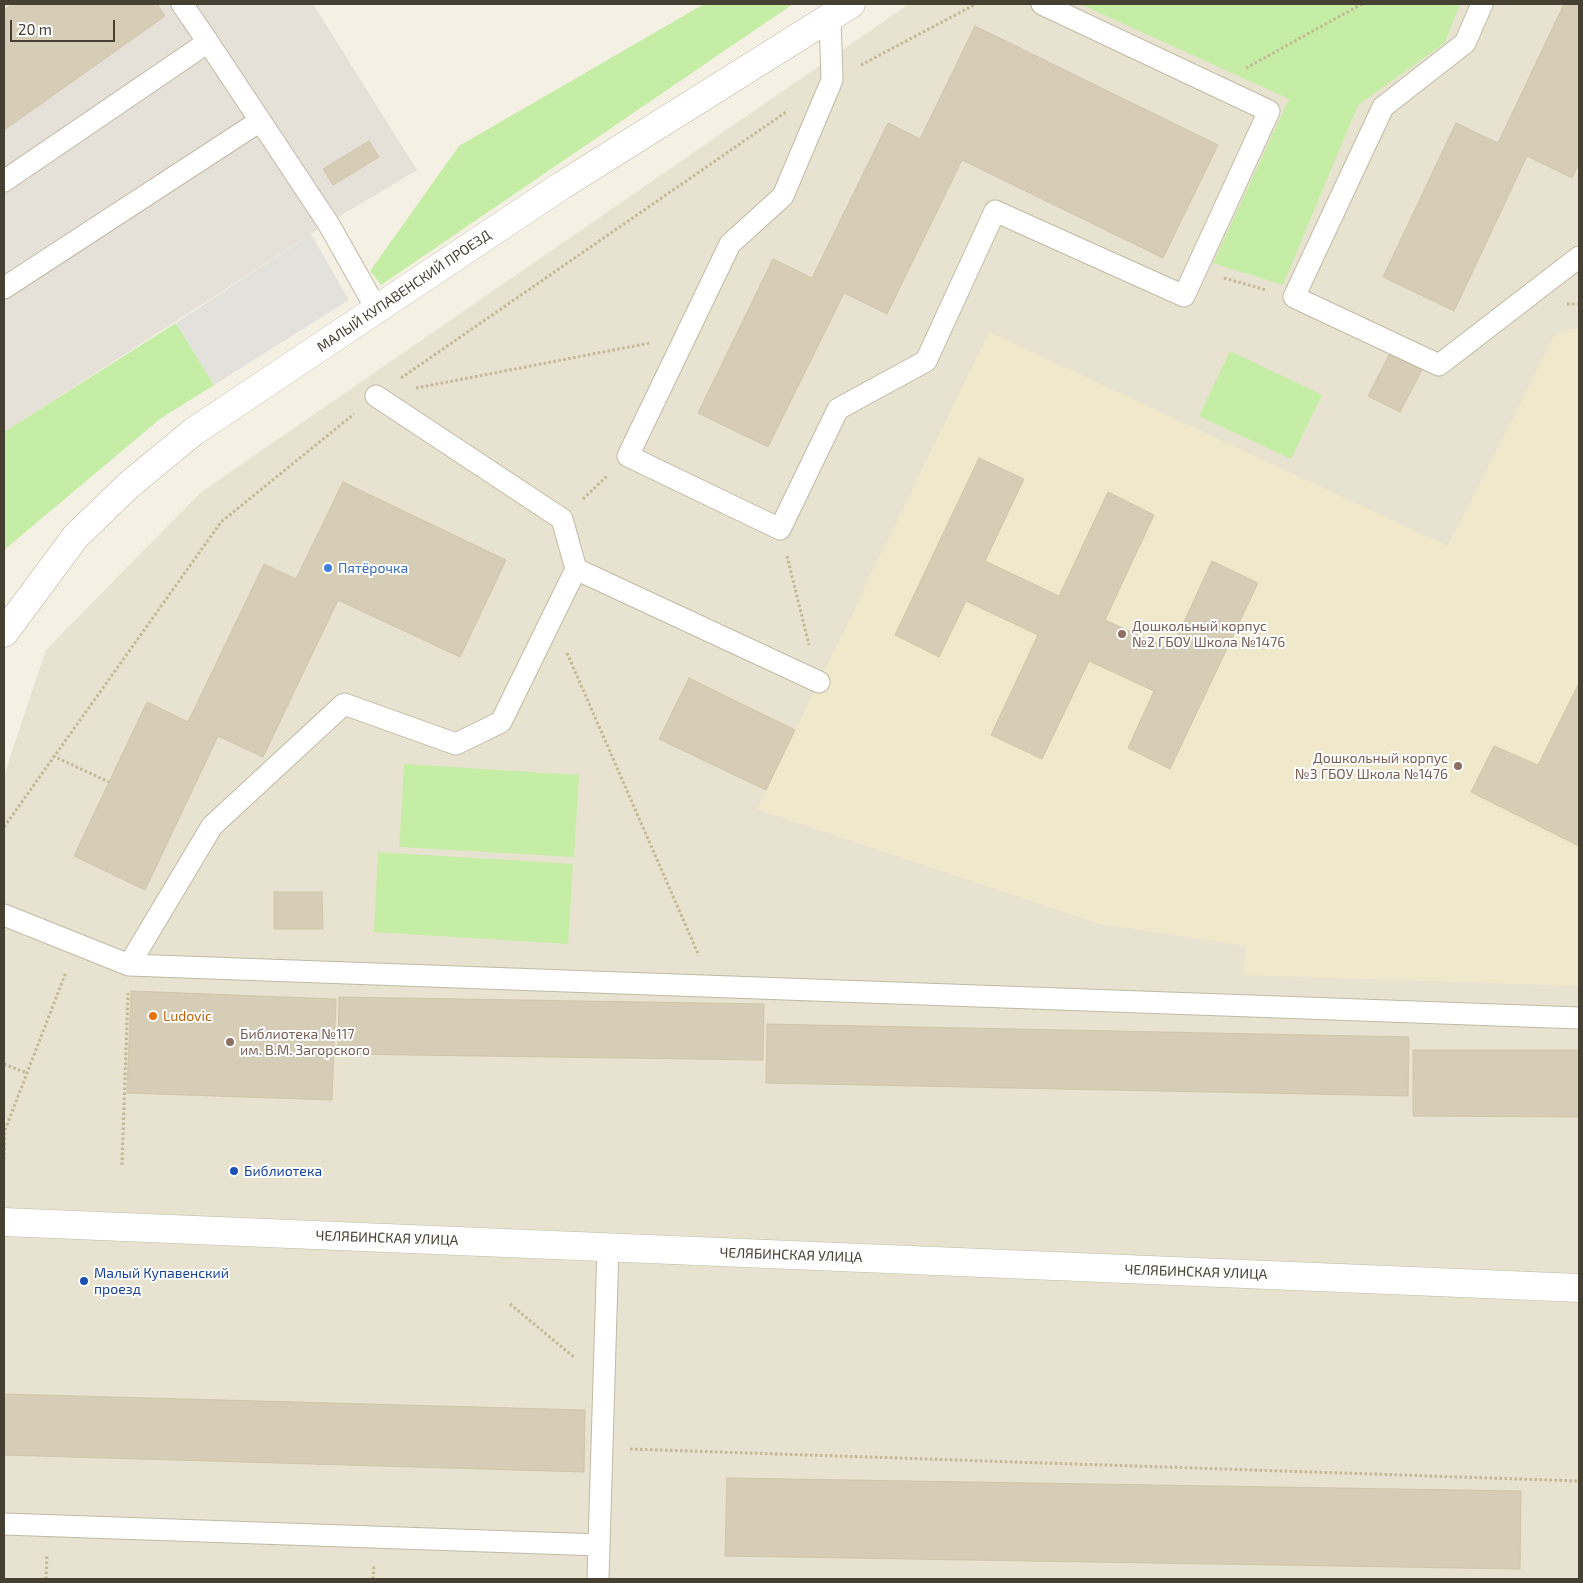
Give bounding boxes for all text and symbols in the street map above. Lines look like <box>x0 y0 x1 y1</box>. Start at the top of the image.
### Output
scale bar <box>12 10 118 42</box>
text: 20 m <box>18 20 52 38</box>
street label: МАЛЫЙ КУПАВЕНСКИЙ ПРОЕЗД <box>314 226 494 356</box>
place label: Пятёрочка <box>338 560 408 576</box>
marker: Пятёрочка <box>322 562 334 574</box>
place label: Дошкольный корпус №2 ГБОУ Школа №1476 <box>1132 618 1285 650</box>
marker: Дошкольный корпус №2 ГБОУ Школа №1476 <box>1116 628 1128 640</box>
place label: Дошкольный корпус №3 ГБОУ Школа №1476 <box>1295 750 1448 782</box>
marker: Дошкольный корпус №3 ГБОУ Школа №1476 <box>1452 760 1464 772</box>
place label: Ludovic <box>163 1008 212 1024</box>
marker: Ludovic <box>147 1010 159 1022</box>
place label: Библиотека №117 им. В.М. Загорского <box>240 1026 370 1058</box>
marker: Библиотека №117 им. В.М. Загорского <box>224 1036 236 1048</box>
place label: Библиотека <box>244 1163 322 1179</box>
marker: Библиотека <box>228 1165 240 1177</box>
street label: ЧЕЛЯБИНСКАЯ УЛИЦА <box>315 1227 459 1249</box>
street label: ЧЕЛЯБИНСКАЯ УЛИЦА <box>719 1244 863 1266</box>
street label: ЧЕЛЯБИНСКАЯ УЛИЦА <box>1124 1261 1268 1283</box>
place label: Малый Купавенский проезд <box>94 1265 229 1298</box>
marker: Малый Купавенский проезд <box>78 1275 90 1287</box>

